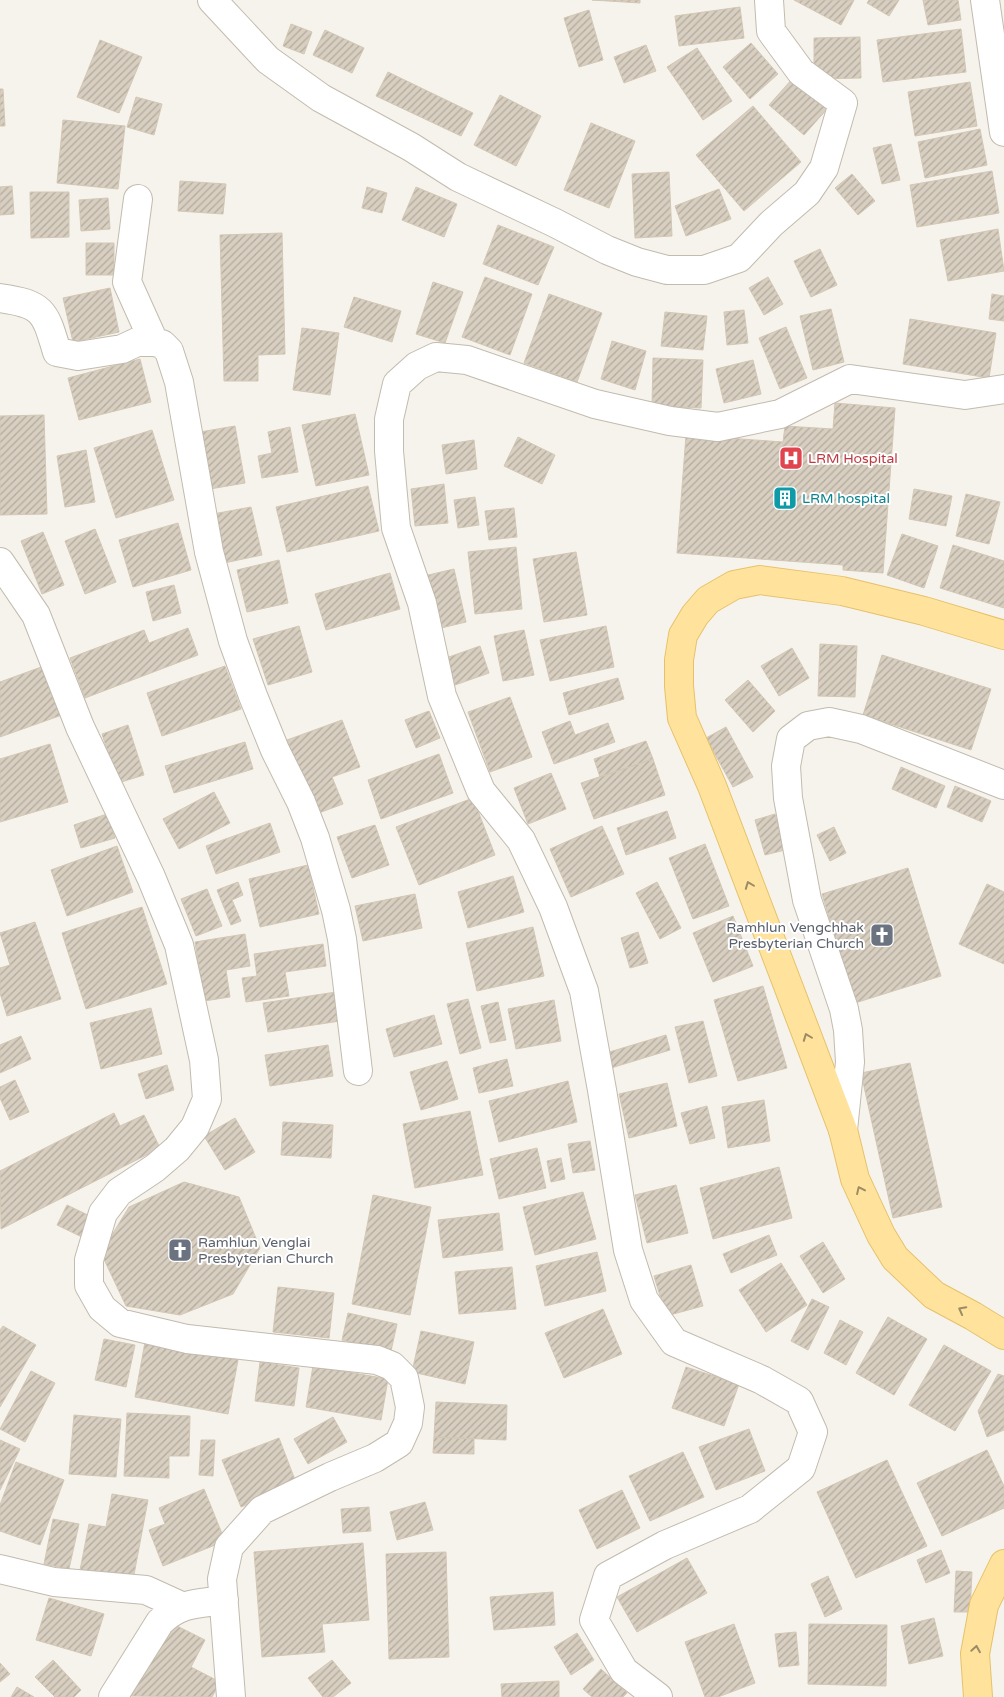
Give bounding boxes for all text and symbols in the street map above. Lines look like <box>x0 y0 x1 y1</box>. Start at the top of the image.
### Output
hospital icon: LRM Hospital <box>778 445 804 471</box>
place label: LRM Hospital <box>808 450 898 467</box>
building icon: LRM hospital <box>772 485 798 511</box>
place label: LRM hospital <box>802 490 890 507</box>
one-way arrow <box>745 881 755 889</box>
place label: Ramhlun Vengchhak Presbyterian Church <box>726 919 864 952</box>
church icon: Ramhlun Vengchhak Presbyterian Church <box>869 922 895 948</box>
one-way arrow <box>803 1033 813 1041</box>
one-way arrow <box>855 1186 866 1195</box>
place label: Ramhlun Venglai Presbyterian Church <box>198 1234 334 1267</box>
church icon: Ramhlun Venglai Presbyterian Church <box>167 1237 193 1263</box>
one-way arrow <box>958 1306 967 1316</box>
one-way arrow <box>970 1644 981 1652</box>

